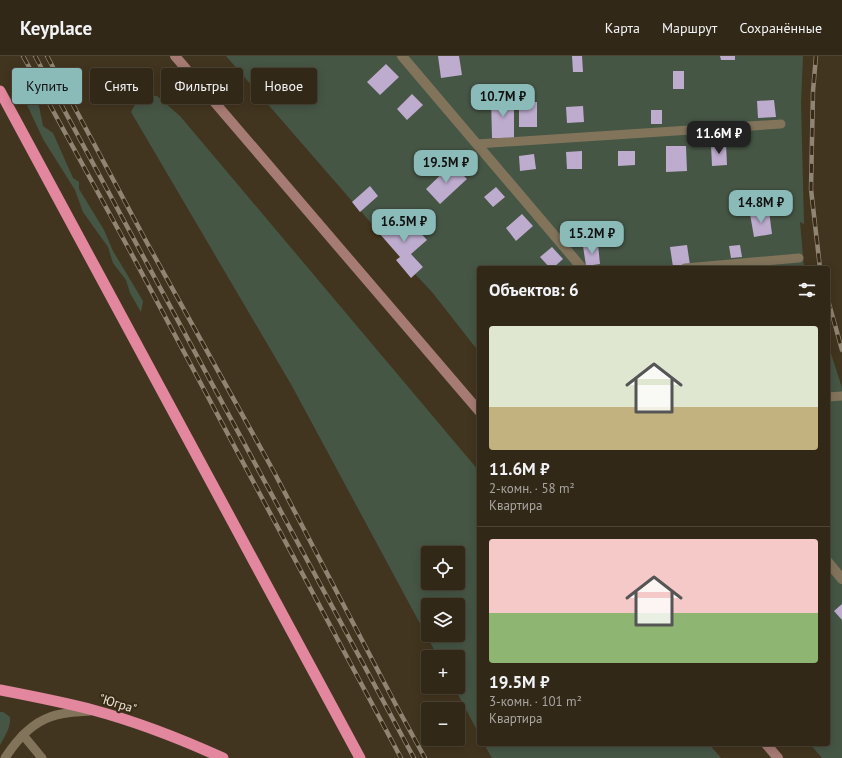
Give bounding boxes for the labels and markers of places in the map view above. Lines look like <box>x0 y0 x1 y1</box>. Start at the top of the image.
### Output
pin: 10.7M ₽ <box>466 84 540 118</box>
pin: 11.6M ₽ <box>682 121 756 155</box>
pin: 19.5M ₽ <box>409 150 483 184</box>
pin: 14.8M ₽ <box>724 190 798 224</box>
pin: 16.5M ₽ <box>367 209 441 243</box>
pin: 15.2M ₽ <box>555 221 629 255</box>

